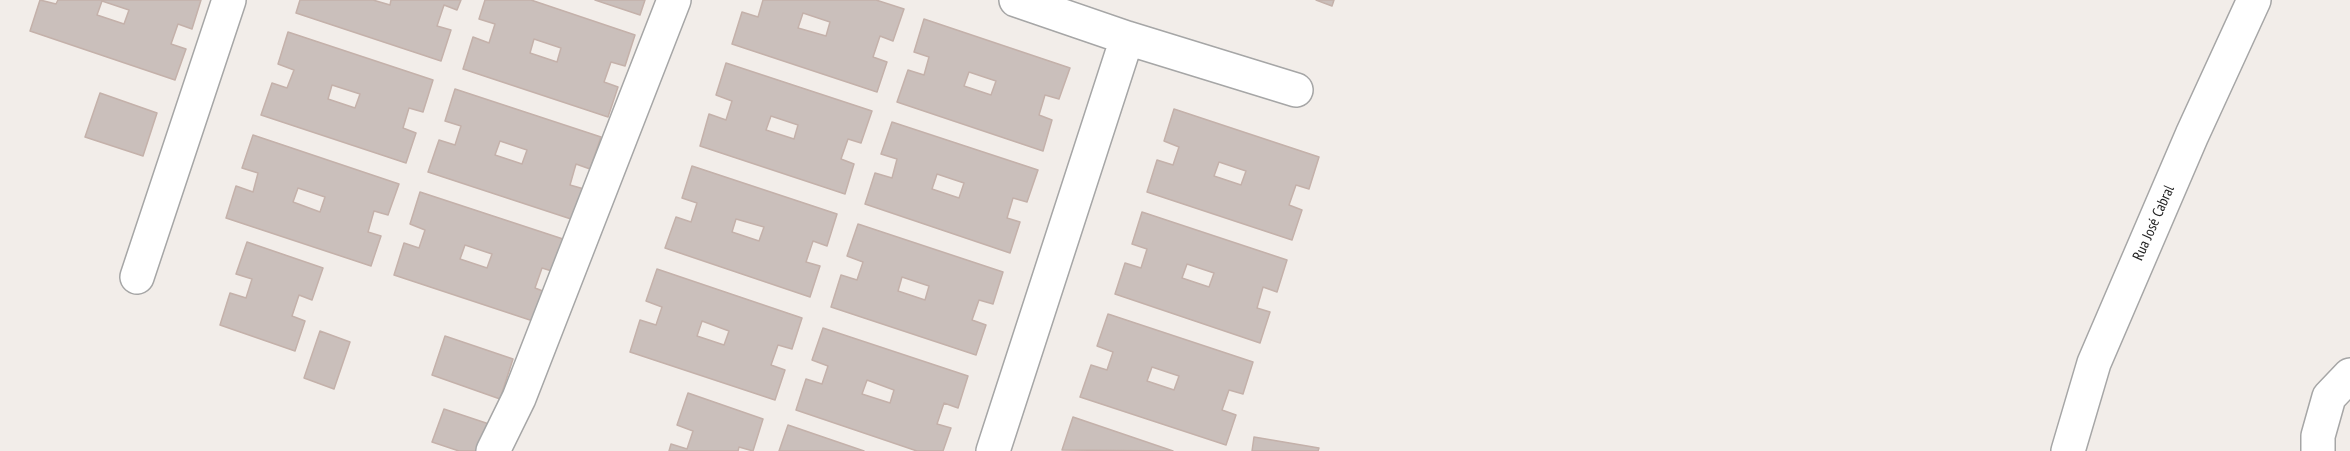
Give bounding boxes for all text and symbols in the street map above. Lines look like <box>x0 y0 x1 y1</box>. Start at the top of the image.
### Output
street label: Rua José Cabral <box>2129 183 2179 263</box>

